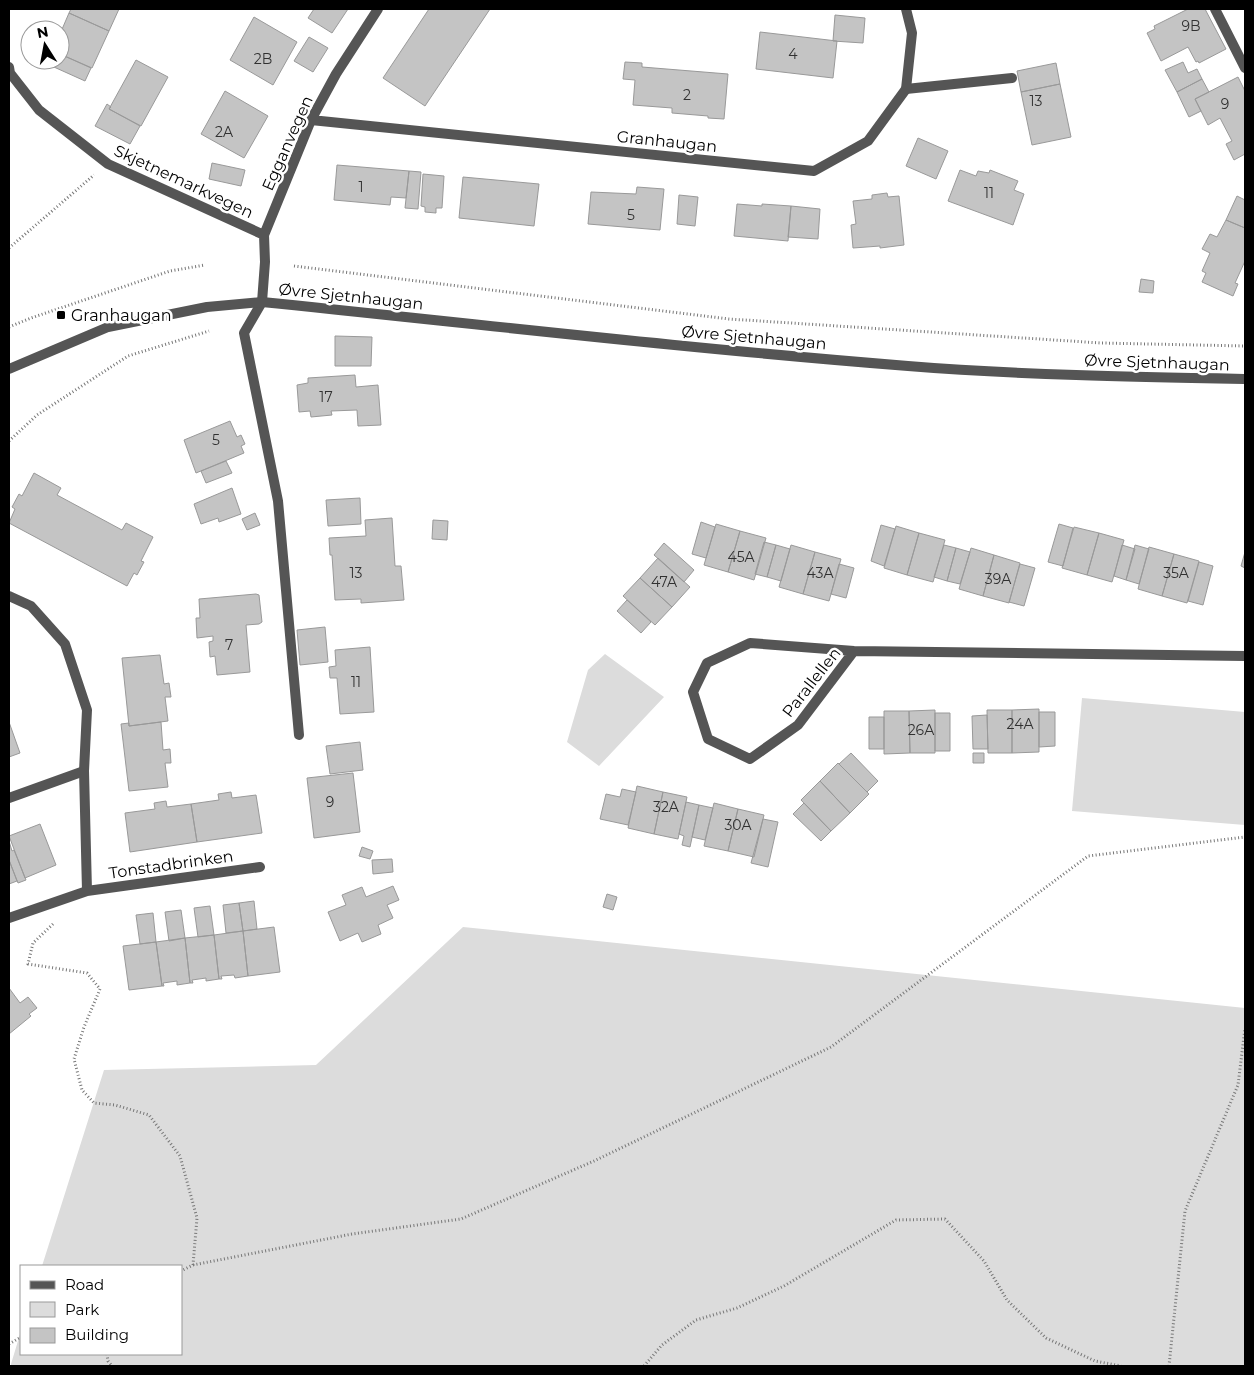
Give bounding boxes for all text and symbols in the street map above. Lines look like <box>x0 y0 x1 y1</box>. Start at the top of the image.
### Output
house number: 9B <box>1181 17 1201 35</box>
north arrow <box>20 20 70 70</box>
text: N <box>35 22 50 42</box>
house number: 4 <box>788 45 798 63</box>
house number: 2B <box>254 50 272 68</box>
house number: 2 <box>683 86 691 104</box>
house number: 13 <box>1030 92 1043 110</box>
street label: Egganvegen <box>258 93 317 194</box>
house number: 9 <box>1221 95 1229 113</box>
house number: 2A <box>215 123 234 141</box>
street label: Granhaugan <box>616 127 718 156</box>
street label: Skjetnemarkvegen <box>111 141 256 222</box>
house number: 1 <box>358 178 364 196</box>
house number: 11 <box>984 184 994 202</box>
house number: 5 <box>627 206 635 224</box>
street label: Øvre Sjetnhaugan <box>278 279 424 314</box>
place label: Granhaugan <box>71 306 172 325</box>
marker: Granhaugan <box>55 309 67 321</box>
street label: Øvre Sjetnhaugan <box>681 322 827 353</box>
street label: Øvre Sjetnhaugan <box>1084 350 1230 375</box>
house number: 17 <box>319 388 333 406</box>
house number: 5 <box>212 431 220 449</box>
house number: 45A <box>727 548 756 566</box>
house number: 13 <box>350 564 363 582</box>
house number: 43A <box>806 564 834 582</box>
house number: 35A <box>1163 564 1190 582</box>
house number: 39A <box>985 570 1012 588</box>
house number: 47A <box>651 573 678 591</box>
house number: 7 <box>225 636 233 654</box>
street label: Parallellen <box>778 644 845 721</box>
house number: 11 <box>351 673 361 691</box>
house number: 24A <box>1007 715 1034 733</box>
house number: 26A <box>908 721 935 739</box>
house number: 9 <box>326 793 334 811</box>
house number: 32A <box>653 798 680 816</box>
house number: 30A <box>724 816 753 834</box>
street label: Tonstadbrinken <box>108 846 234 883</box>
legend <box>20 1265 182 1355</box>
text: Road <box>65 1275 104 1294</box>
text: Park <box>65 1300 99 1319</box>
text: Building <box>65 1325 129 1344</box>

